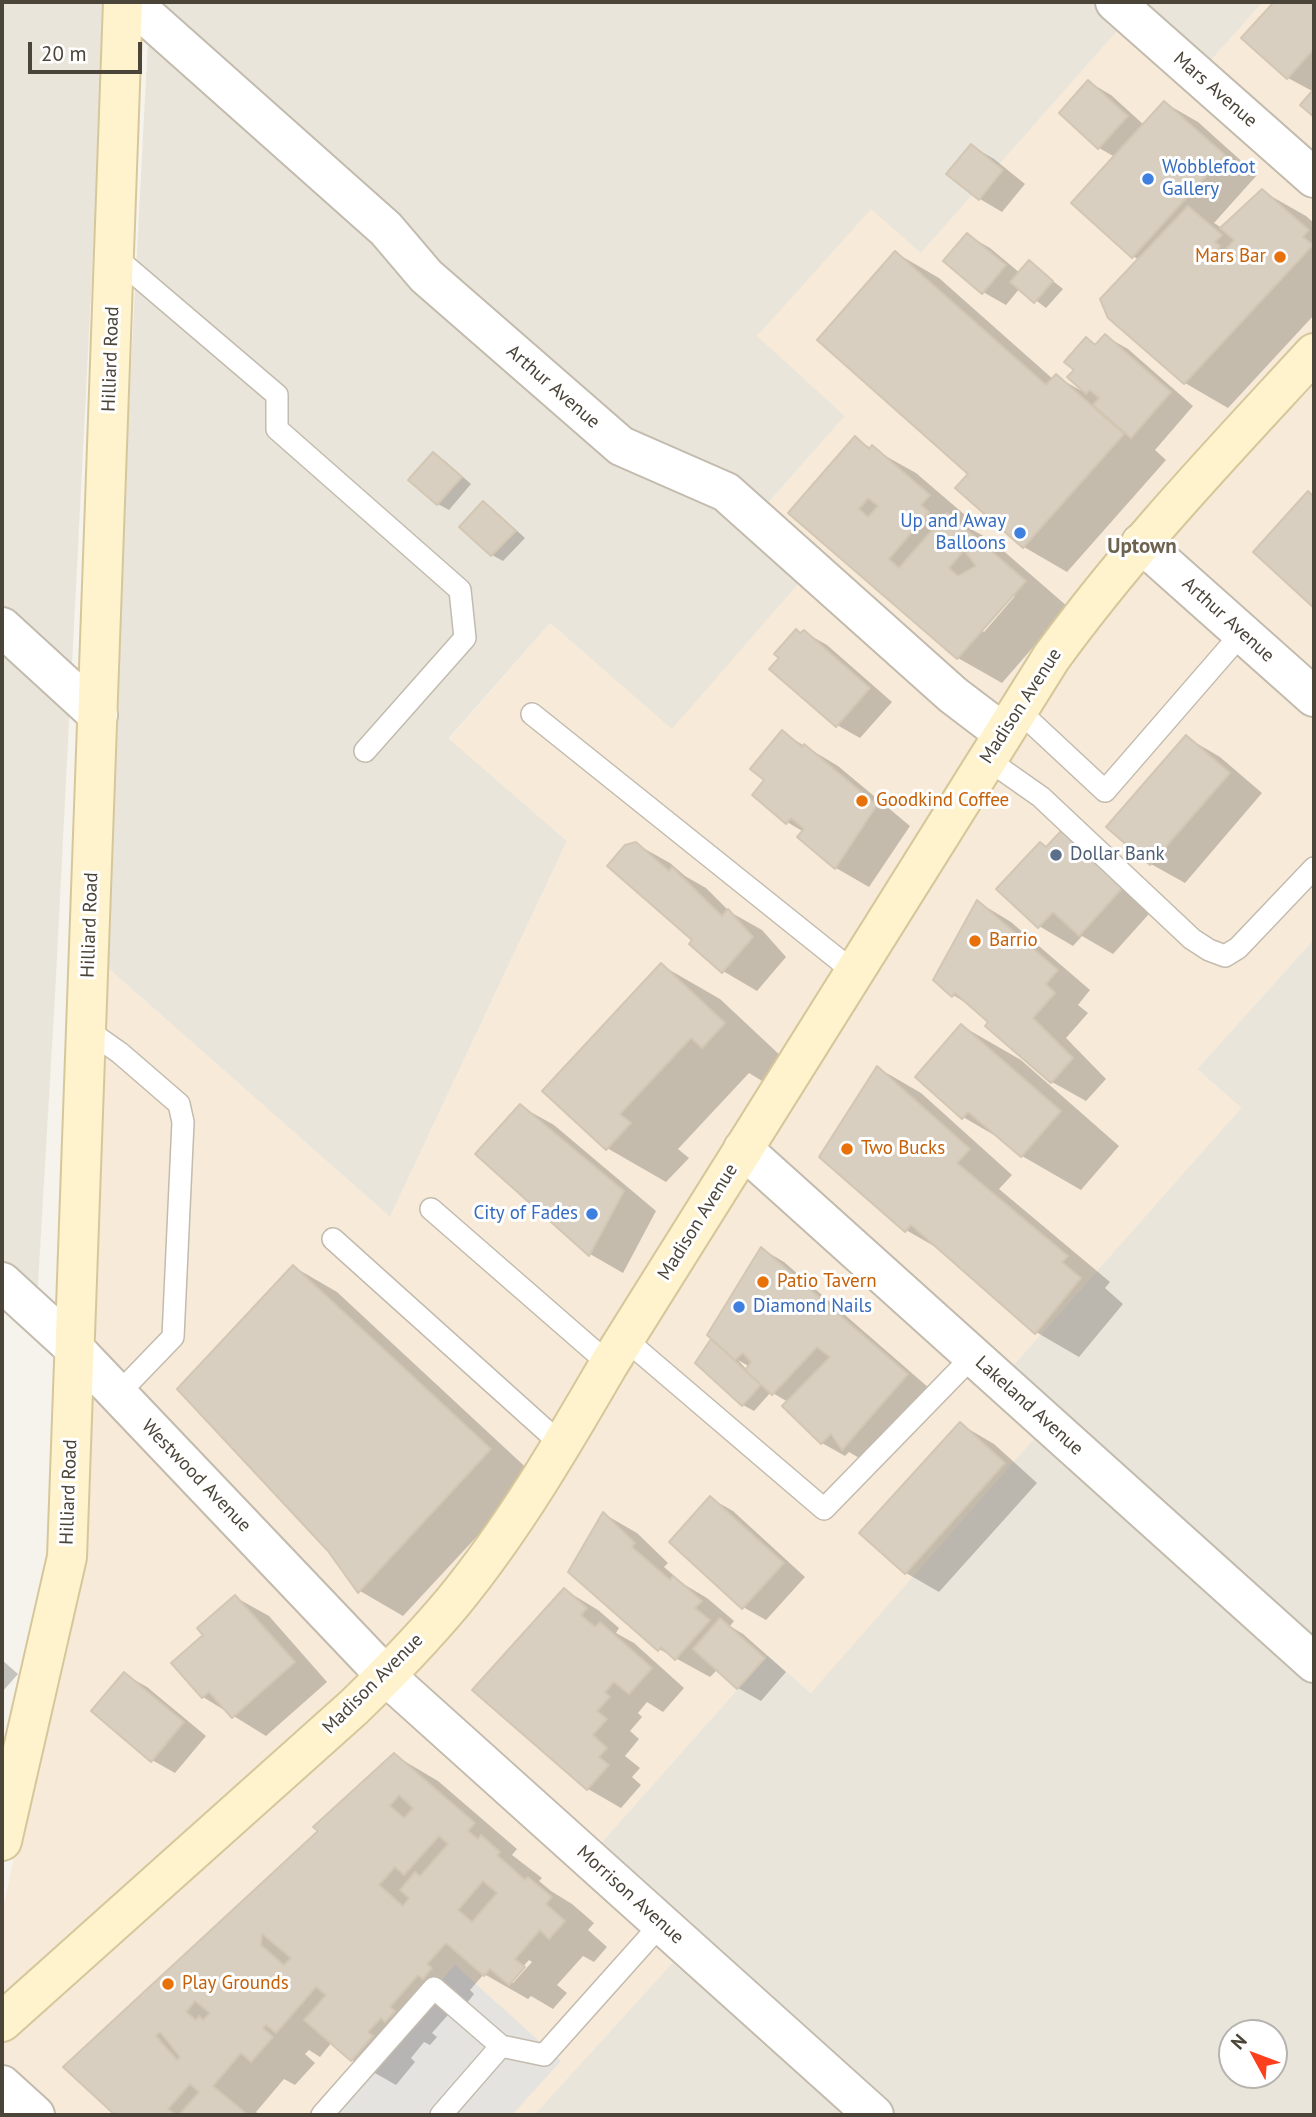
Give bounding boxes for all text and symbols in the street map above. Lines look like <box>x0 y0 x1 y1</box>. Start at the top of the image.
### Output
scale bar <box>32 28 145 72</box>
text: 20 m <box>41 40 87 67</box>
street label: Mars Avenue <box>1169 48 1261 132</box>
place label: Wobblefoot Gallery <box>1162 157 1255 201</box>
marker: Wobblefoot Gallery <box>1140 171 1156 187</box>
place label: Mars Bar <box>1195 246 1266 268</box>
marker: Mars Bar <box>1272 249 1288 265</box>
street label: Hilliard Road <box>98 306 124 412</box>
street label: Arthur Avenue <box>502 340 604 434</box>
place label: Up and Away Balloons <box>900 511 1006 555</box>
marker: Up and Away Balloons <box>1012 525 1028 541</box>
district label: Uptown <box>1107 534 1177 560</box>
street label: Arthur Avenue <box>1177 573 1279 667</box>
street label: Madison Avenue <box>975 644 1067 768</box>
place label: Goodkind Coffee <box>876 790 1009 812</box>
marker: Goodkind Coffee <box>854 793 870 809</box>
place label: Dollar Bank <box>1070 844 1165 866</box>
marker: Dollar Bank <box>1048 847 1064 863</box>
street label: Hilliard Road <box>77 872 103 978</box>
place label: Barrio <box>989 930 1038 952</box>
marker: Barrio <box>967 933 983 949</box>
place label: Two Bucks <box>861 1138 945 1160</box>
marker: Two Bucks <box>839 1141 855 1157</box>
street label: Madison Avenue <box>653 1160 743 1284</box>
place label: City of Fades <box>473 1203 578 1225</box>
marker: City of Fades <box>584 1206 600 1222</box>
place label: Patio Tavern <box>777 1271 877 1293</box>
marker: Patio Tavern <box>755 1274 771 1290</box>
place label: Diamond Nails <box>753 1296 872 1318</box>
marker: Diamond Nails <box>731 1299 747 1315</box>
street label: Lakeland Avenue <box>970 1352 1088 1460</box>
street label: Westwood Avenue <box>136 1415 256 1537</box>
street label: Hilliard Road <box>56 1439 82 1545</box>
street label: Madison Avenue <box>318 1629 428 1739</box>
street label: Morrison Avenue <box>572 1841 688 1949</box>
place label: Play Grounds <box>182 1973 289 1995</box>
marker: Play Grounds <box>160 1976 176 1992</box>
north arrow <box>1218 2019 1288 2089</box>
text: N <box>1226 2029 1252 2054</box>

